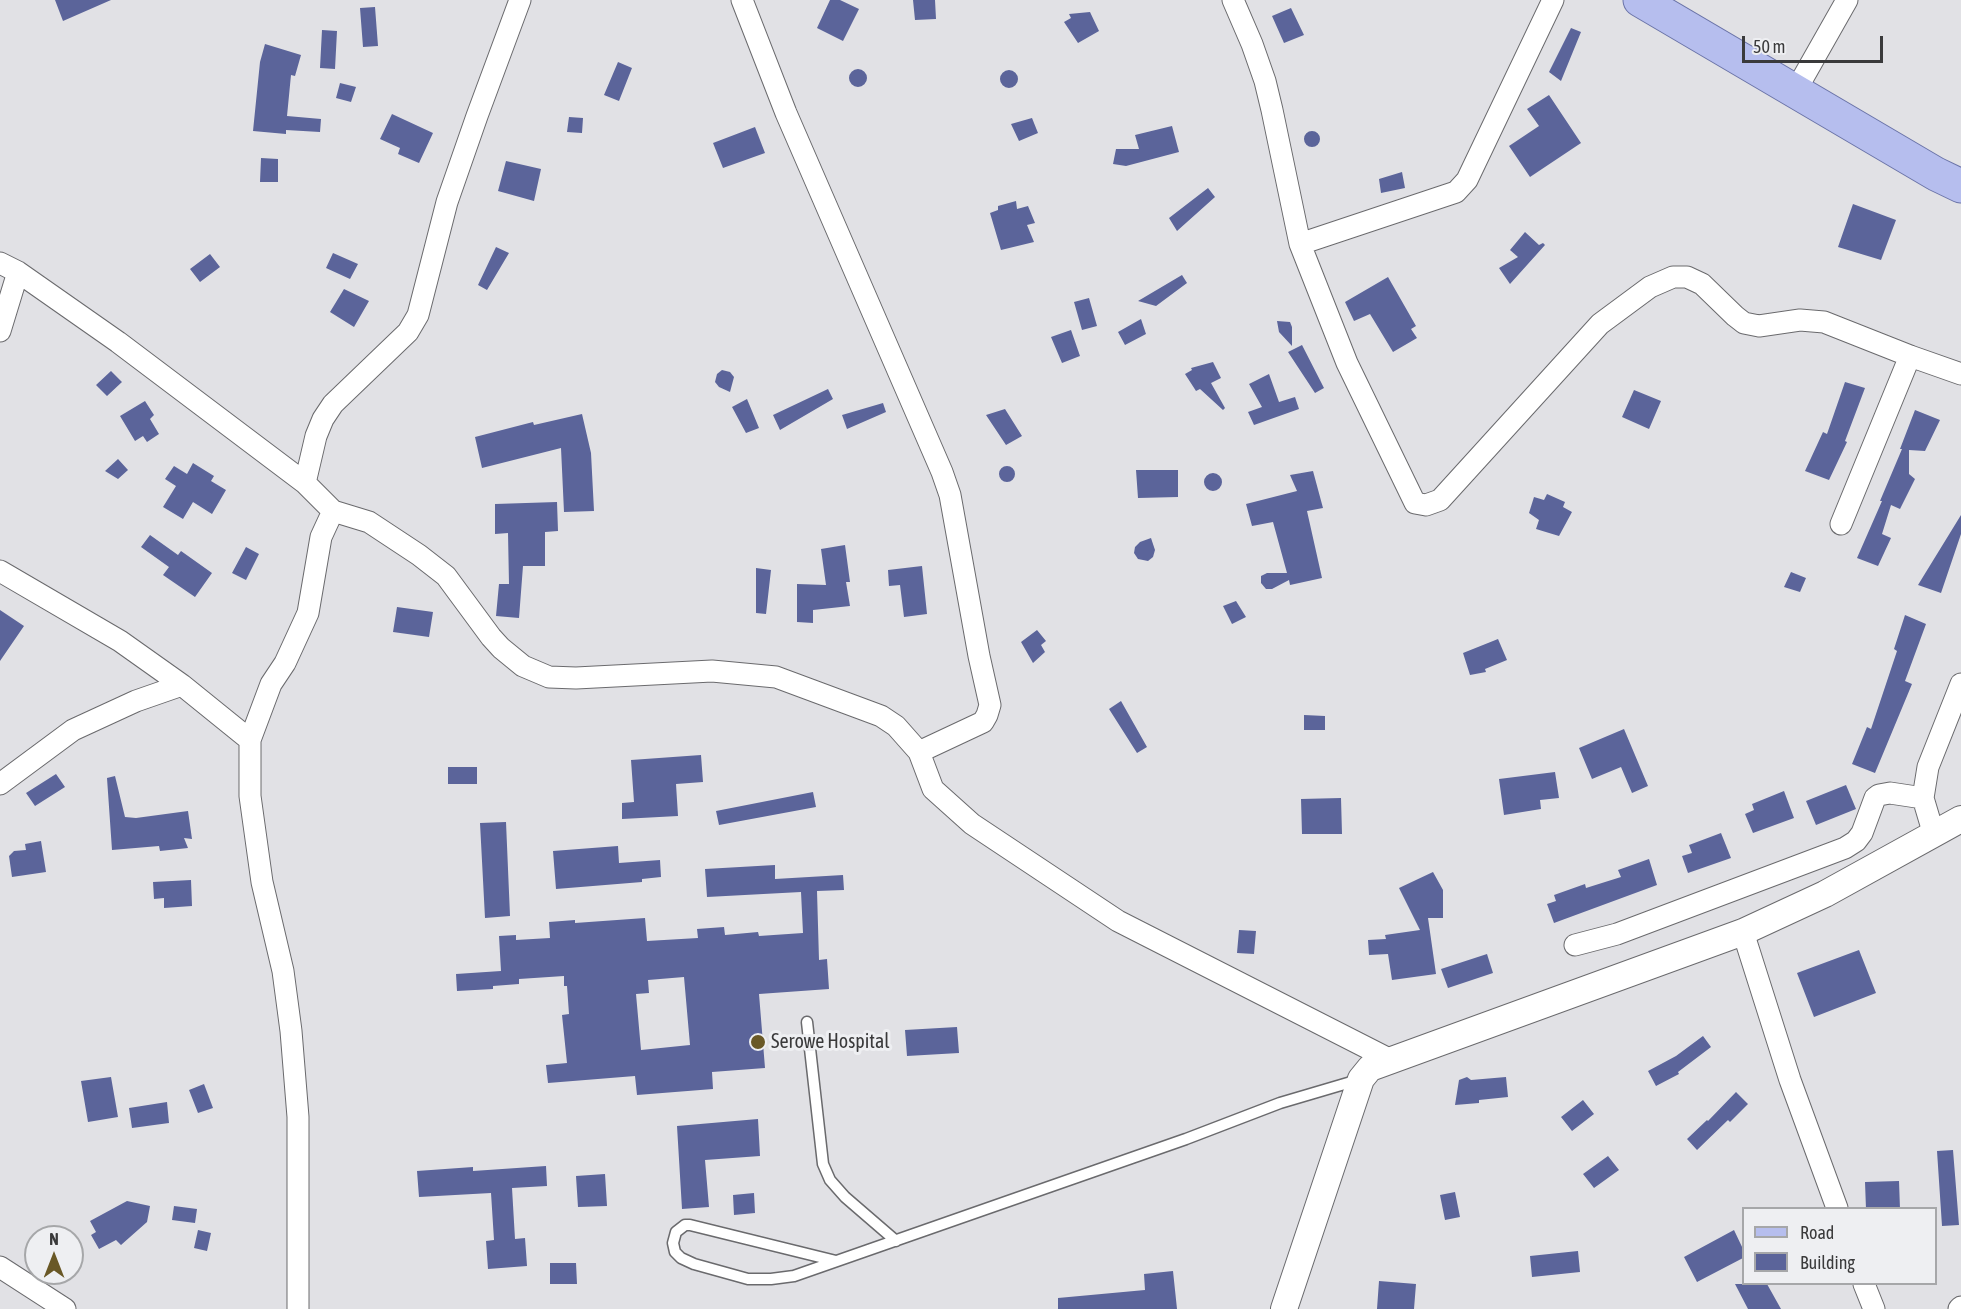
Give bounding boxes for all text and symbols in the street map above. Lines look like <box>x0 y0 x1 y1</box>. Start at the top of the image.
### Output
scale bar <box>1745 24 1886 62</box>
text: 50 m <box>1753 36 1785 57</box>
place label: Serowe Hospital <box>771 1030 890 1054</box>
marker: Serowe Hospital <box>749 1033 767 1051</box>
legend <box>1742 1207 1937 1285</box>
text: Road <box>1800 1222 1834 1243</box>
north arrow <box>24 1225 84 1285</box>
text: N <box>49 1230 59 1248</box>
text: Building <box>1800 1252 1855 1273</box>

